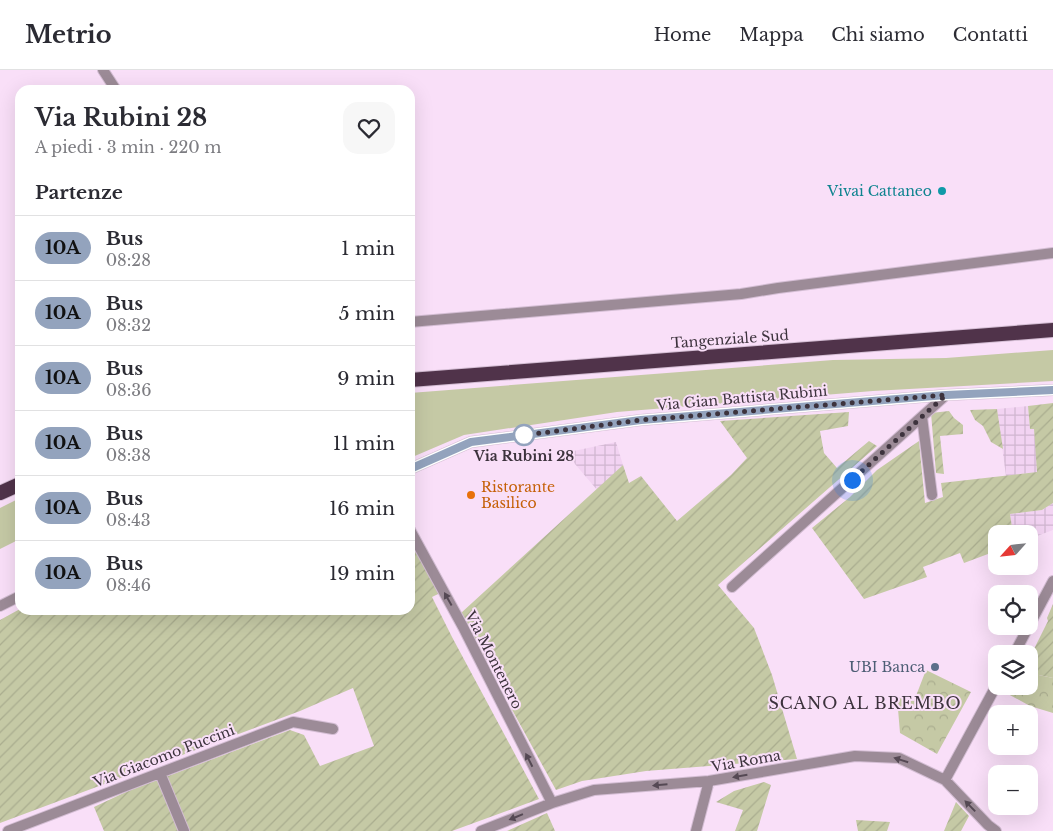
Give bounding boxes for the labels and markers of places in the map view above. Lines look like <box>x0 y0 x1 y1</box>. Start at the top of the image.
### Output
place label: Vivai Cattaneo <box>826 182 932 200</box>
marker: Vivai Cattaneo <box>936 185 948 197</box>
marker: Via Rubini 28 <box>513 424 535 446</box>
place label: Via Rubini 28 <box>473 447 574 465</box>
place label: Ristorante Basilico <box>481 478 555 512</box>
marker: Ristorante Basilico <box>465 489 477 501</box>
place label: UBI Banca <box>849 658 925 676</box>
marker: UBI Banca <box>929 661 941 673</box>

